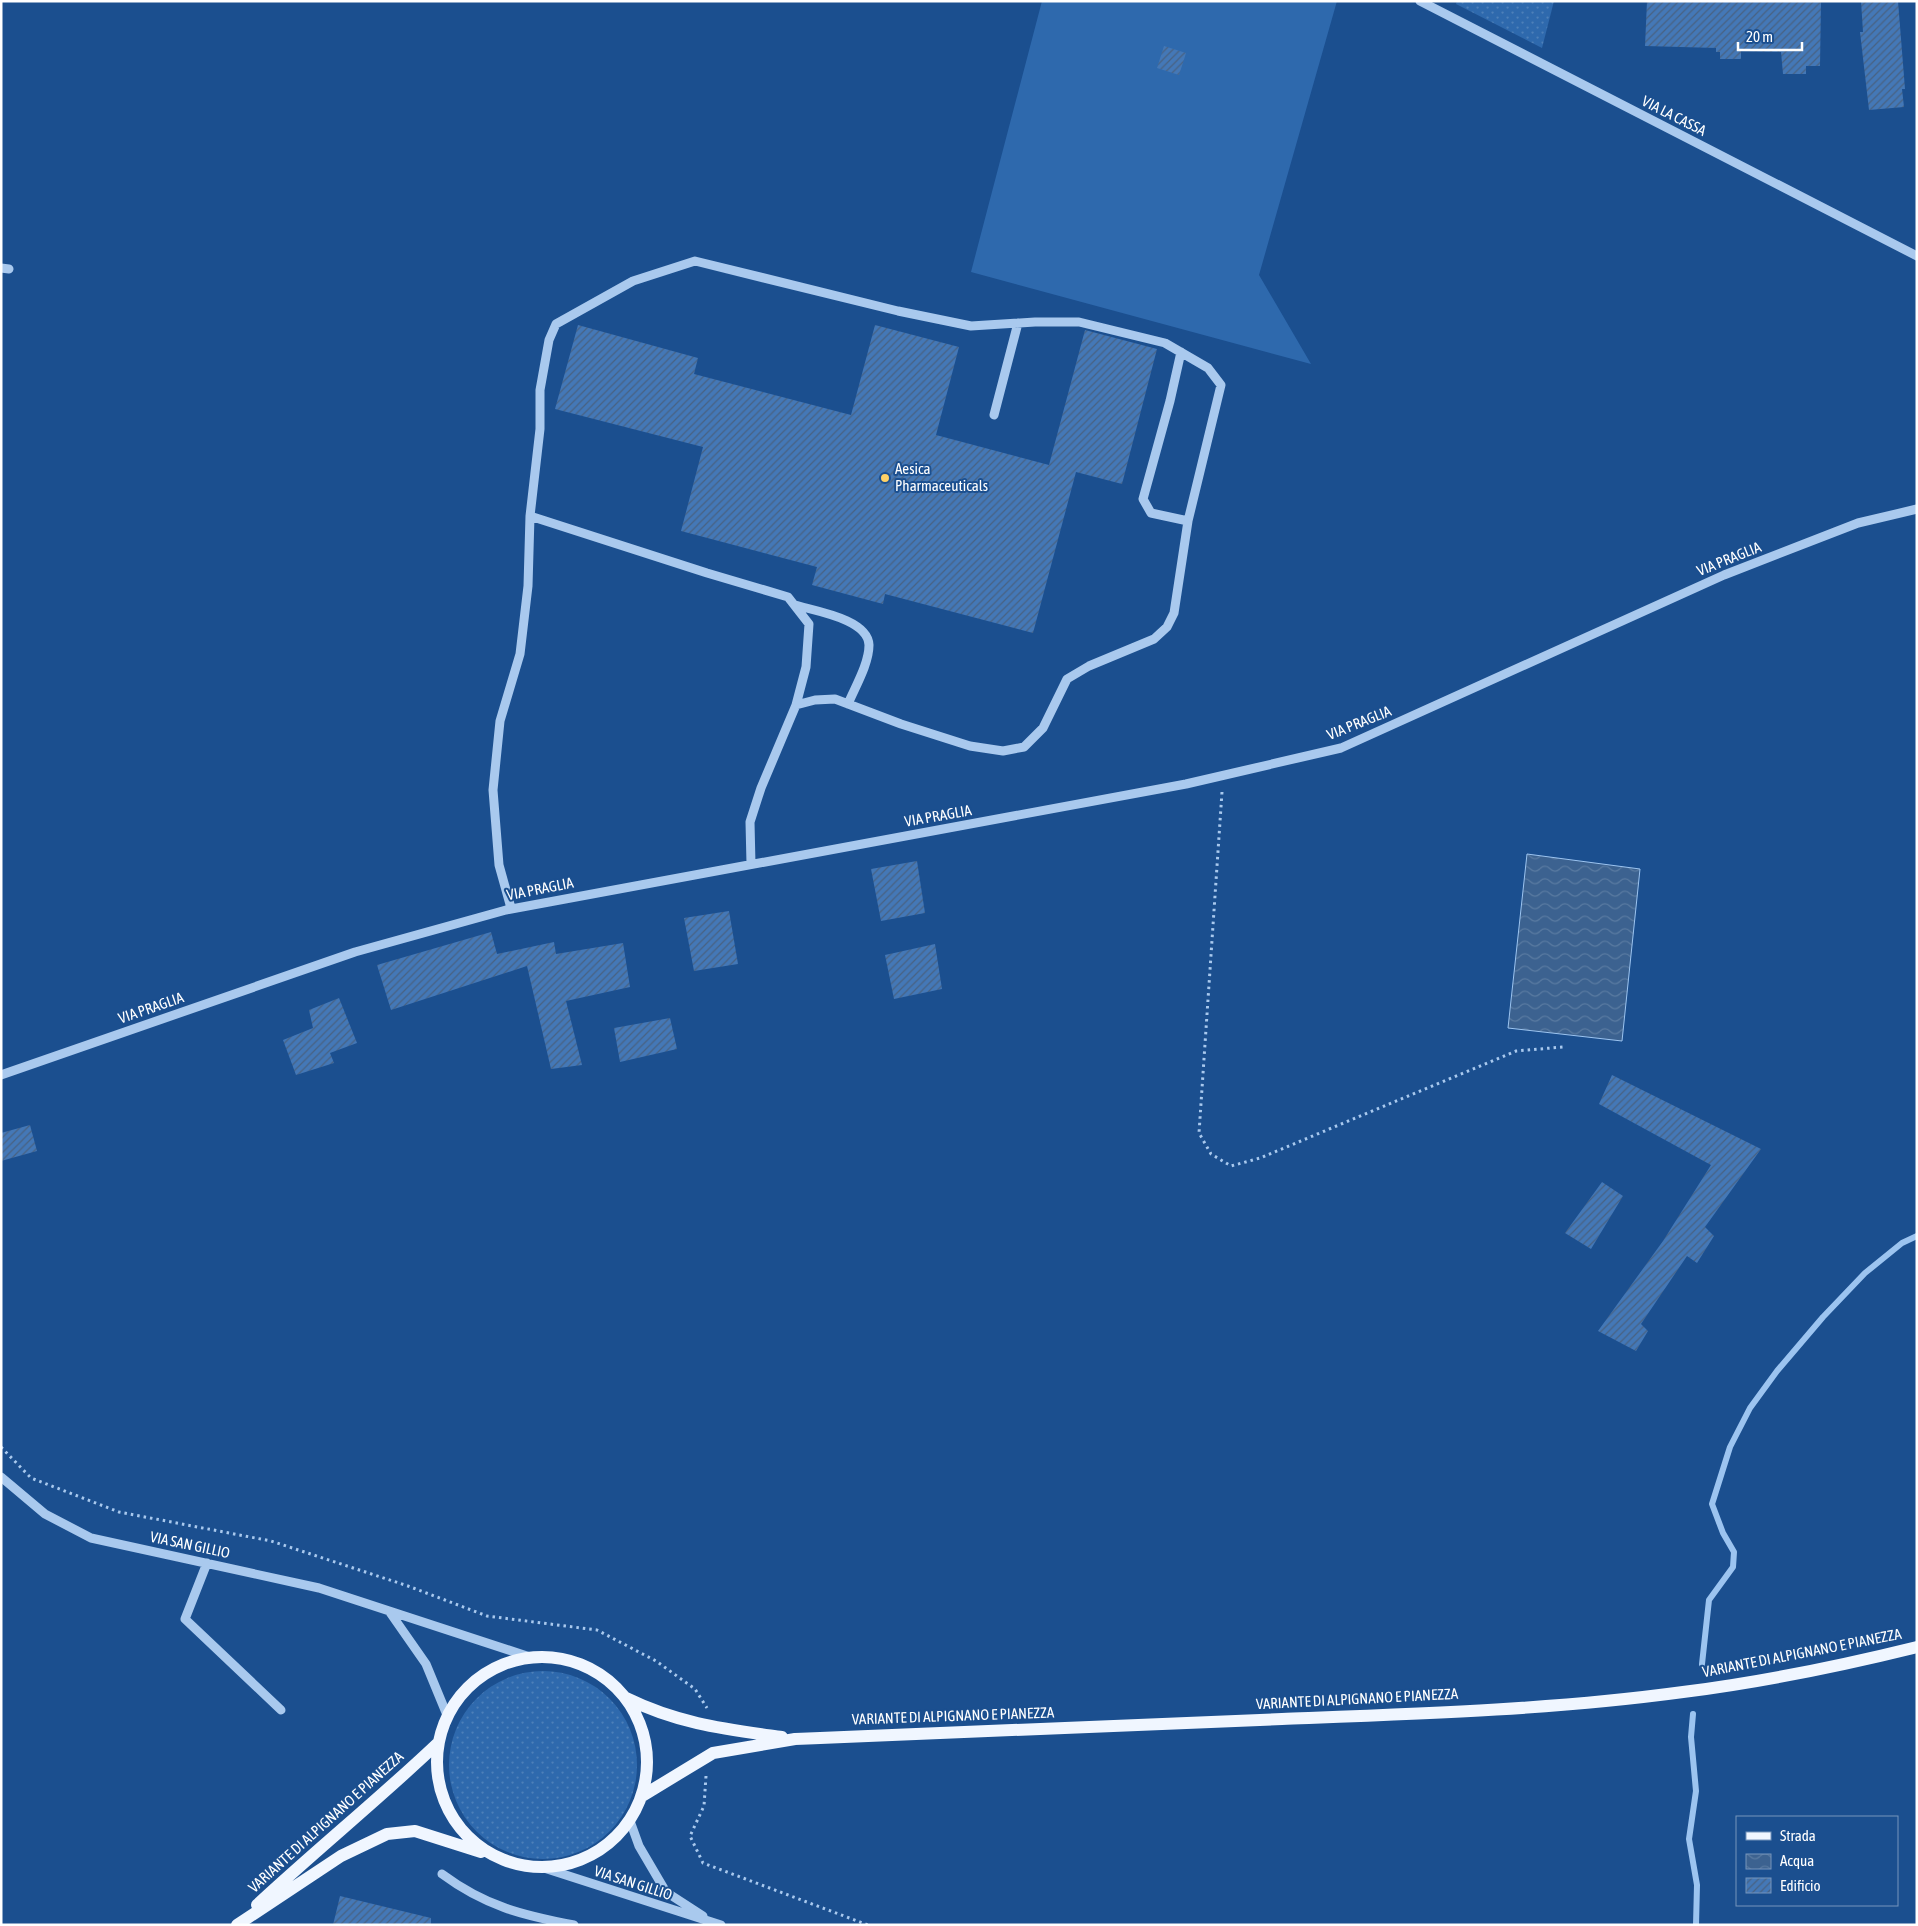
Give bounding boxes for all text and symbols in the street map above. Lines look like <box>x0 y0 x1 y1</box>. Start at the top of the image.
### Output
scale bar <box>1738 20 1802 52</box>
text: 20 m <box>1746 28 1773 45</box>
street label: VIA LA CASSA <box>1639 92 1710 139</box>
place label: Aesica Pharmaceuticals <box>895 460 988 494</box>
marker: Aesica Pharmaceuticals <box>879 472 891 484</box>
street label: VIA PRAGLIA <box>1694 538 1764 579</box>
street label: VIA PRAGLIA <box>1324 702 1394 743</box>
street label: VIA PRAGLIA <box>903 801 973 830</box>
street label: VIA PRAGLIA <box>505 874 575 903</box>
street label: VIA PRAGLIA <box>116 988 186 1027</box>
street label: VIA SAN GILLIO <box>149 1528 232 1561</box>
street label: VARIANTE DI ALPIGNANO E PIANEZZA <box>1701 1625 1904 1680</box>
street label: VARIANTE DI ALPIGNANO E PIANEZZA <box>1255 1685 1459 1712</box>
street label: VARIANTE DI ALPIGNANO E PIANEZZA <box>852 1703 1055 1728</box>
street label: VARIANTE DI ALPIGNANO E PIANEZZA <box>245 1747 407 1896</box>
legend <box>1736 1816 1898 1906</box>
text: Strada <box>1780 1827 1816 1844</box>
text: Acqua <box>1780 1852 1814 1869</box>
street label: VIA SAN GILLIO <box>592 1862 675 1903</box>
text: Edificio <box>1780 1877 1821 1894</box>

